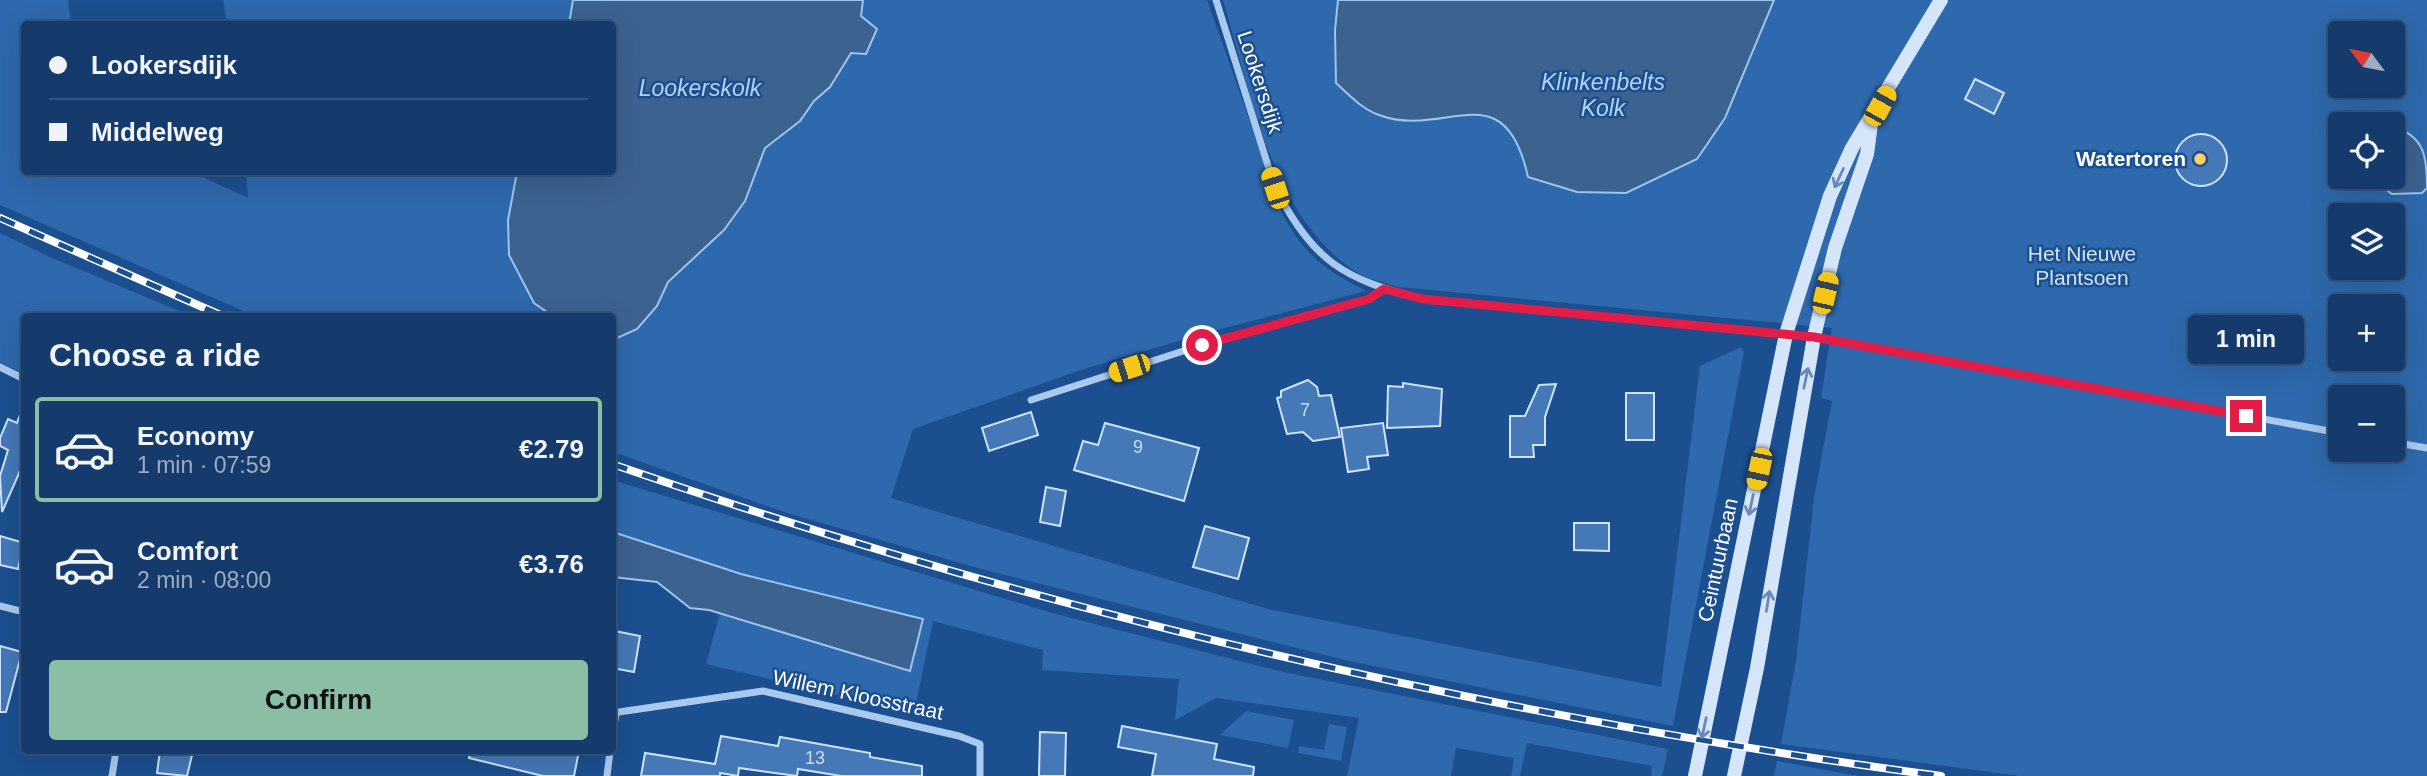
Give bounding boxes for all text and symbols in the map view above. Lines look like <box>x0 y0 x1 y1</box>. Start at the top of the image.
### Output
north arrow <box>2328 21 2404 98</box>
map controls <box>2328 21 2405 462</box>
street label: Lookersdijk <box>1233 28 1288 136</box>
text: Lookersdijk <box>91 50 237 80</box>
water label: Klinkenbelts Kolk <box>1541 69 1666 121</box>
water label: Lookerskolk <box>639 75 763 101</box>
car <box>1861 83 1900 129</box>
button: locate <box>2328 112 2405 189</box>
text: Middelweg <box>91 117 224 147</box>
place label: Watertoren <box>2076 147 2186 170</box>
marker: Watertoren <box>2192 151 2208 167</box>
car <box>1259 165 1292 211</box>
one-way arrow <box>1831 168 1844 189</box>
button: layers <box>2328 203 2405 280</box>
park label: Het Nieuwe Plantsoen <box>2028 242 2136 289</box>
car <box>1811 270 1840 316</box>
button: + <box>2328 294 2405 371</box>
callout: 1 min <box>2188 314 2304 364</box>
text: 1 min <box>2216 326 2276 352</box>
route start <box>1186 329 1218 361</box>
text: Choose a ride <box>49 337 261 373</box>
car <box>1106 352 1153 384</box>
one-way arrow <box>1799 367 1813 390</box>
button: − <box>2328 385 2405 462</box>
house number: 7 <box>1300 400 1310 420</box>
route end <box>2230 400 2262 432</box>
icon: car <box>53 418 116 481</box>
text: Economy <box>137 421 254 451</box>
text: €2.79 <box>519 434 584 464</box>
house number: 9 <box>1133 437 1143 457</box>
car <box>1745 446 1774 492</box>
text: 1 min · 07:59 <box>137 452 271 478</box>
one-way arrow <box>1744 493 1758 516</box>
street label: Ceintuurbaan <box>1693 496 1742 624</box>
icon: car <box>53 533 116 596</box>
text: Comfort <box>137 536 238 566</box>
text: €3.76 <box>519 549 584 579</box>
text: 2 min · 08:00 <box>137 567 271 593</box>
one-way arrow <box>1762 590 1775 613</box>
button: Confirm <box>49 660 588 740</box>
street label: Willem Kloosstraat <box>771 665 946 724</box>
one-way arrow <box>1696 716 1710 739</box>
house number: 13 <box>805 748 825 768</box>

